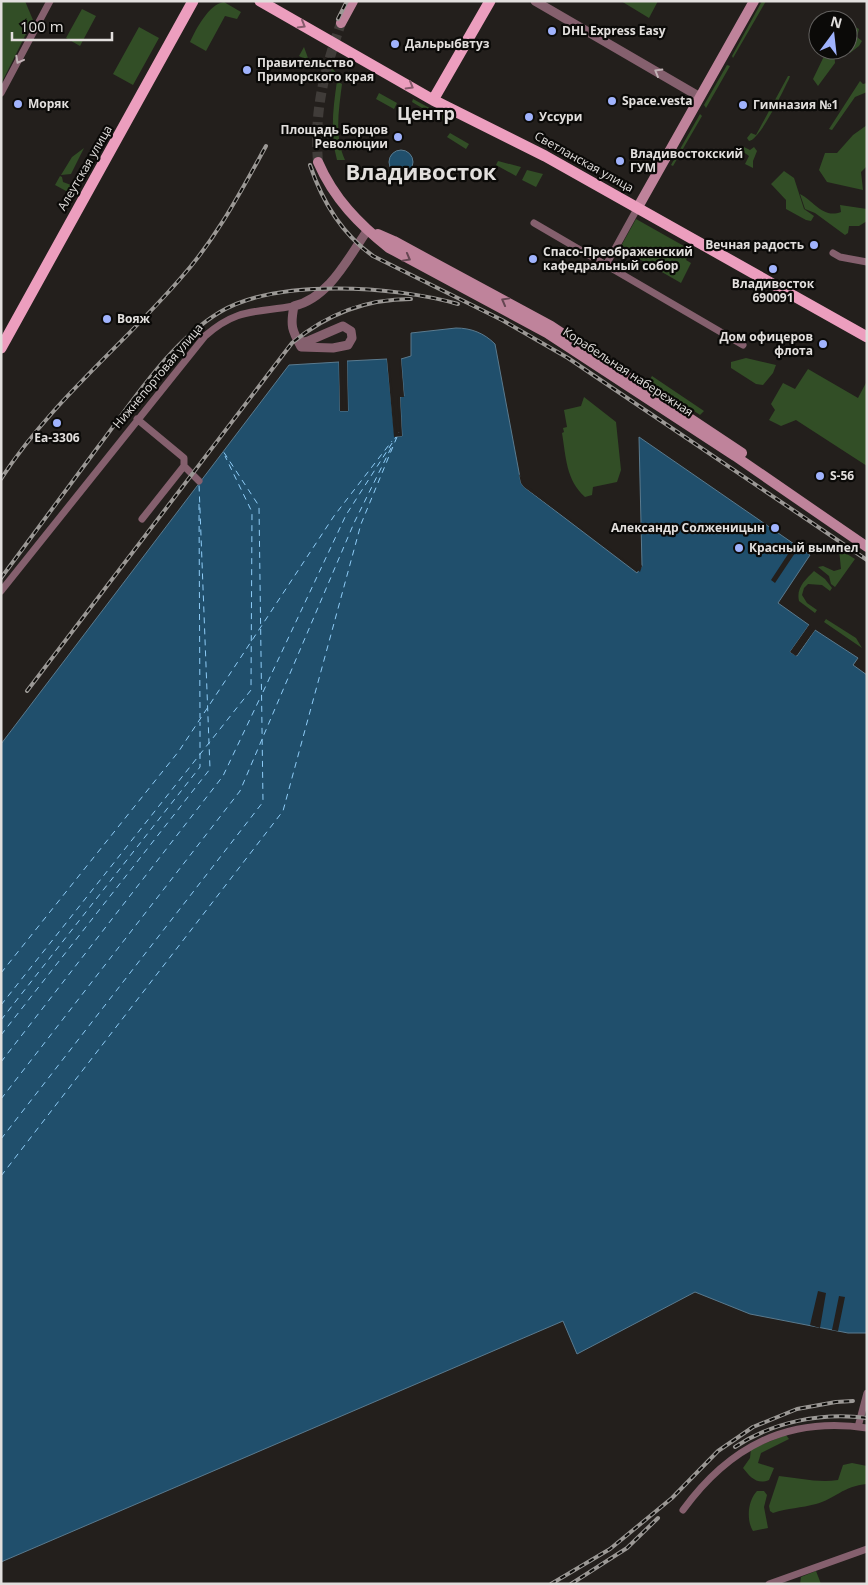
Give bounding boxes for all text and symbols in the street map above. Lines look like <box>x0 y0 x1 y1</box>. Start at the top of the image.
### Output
scale bar <box>12 10 112 42</box>
north arrow <box>808 10 858 60</box>
text: N <box>829 11 844 33</box>
text: 100 m <box>20 16 64 36</box>
one-way arrow <box>297 19 306 29</box>
place label: DHL Express Easy <box>562 22 666 39</box>
marker: DHL Express Easy <box>546 25 558 37</box>
place label: Дальрыбвтуз <box>405 35 490 52</box>
marker: Дальрыбвтуз <box>389 38 401 50</box>
place label: Правительство Приморского края <box>257 54 374 85</box>
one-way arrow <box>15 55 25 64</box>
marker: Правительство Приморского края <box>241 64 253 76</box>
one-way arrow <box>654 69 663 79</box>
one-way arrow <box>404 80 413 90</box>
place label: Space.vesta <box>622 92 692 109</box>
place label: Моряк <box>28 95 69 112</box>
marker: Space.vesta <box>606 95 618 107</box>
place label: Гимназия №1 <box>753 96 838 113</box>
marker: Моряк <box>12 98 24 110</box>
marker: Гимназия №1 <box>737 99 749 111</box>
district label: Центр <box>397 101 455 125</box>
place label: Уссури <box>539 108 582 125</box>
marker: Уссури <box>523 111 535 123</box>
place label: Площадь Борцов Революции <box>280 121 388 152</box>
street label: Алеутская улица <box>53 122 116 214</box>
street label: Светланская улица <box>532 127 637 196</box>
marker: Площадь Борцов Революции <box>392 131 404 143</box>
place label: Владивостокский ГУМ <box>630 145 743 176</box>
marker: Владивостокский ГУМ <box>614 155 626 167</box>
district label: Владивосток <box>346 156 497 186</box>
place label: Вечная радость <box>705 236 804 253</box>
marker: Вечная радость <box>808 239 820 251</box>
place label: Спасо-Преображенский кафедральный собор <box>543 243 693 274</box>
one-way arrow <box>402 252 411 262</box>
marker: Спасо-Преображенский кафедральный собор <box>527 253 539 265</box>
marker: Владивосток 690091 <box>767 263 779 275</box>
place label: Владивосток 690091 <box>732 275 815 306</box>
one-way arrow <box>501 297 510 307</box>
place label: Вояж <box>117 310 151 327</box>
marker: Вояж <box>101 313 113 325</box>
street label: Нижнепортовая улица <box>109 319 207 432</box>
street label: Корабельная набережная <box>560 323 697 420</box>
place label: Дом офицеров флота <box>719 328 813 359</box>
marker: Дом офицеров флота <box>817 338 829 350</box>
marker: Еа-3306 <box>51 417 63 429</box>
place label: Еа-3306 <box>34 429 80 446</box>
place label: S-56 <box>830 467 854 484</box>
marker: S-56 <box>814 470 826 482</box>
place label: Александр Солженицын <box>611 519 765 536</box>
marker: Александр Солженицын <box>769 522 781 534</box>
place label: Красный вымпел <box>749 539 859 556</box>
marker: Красный вымпел <box>733 542 745 554</box>

